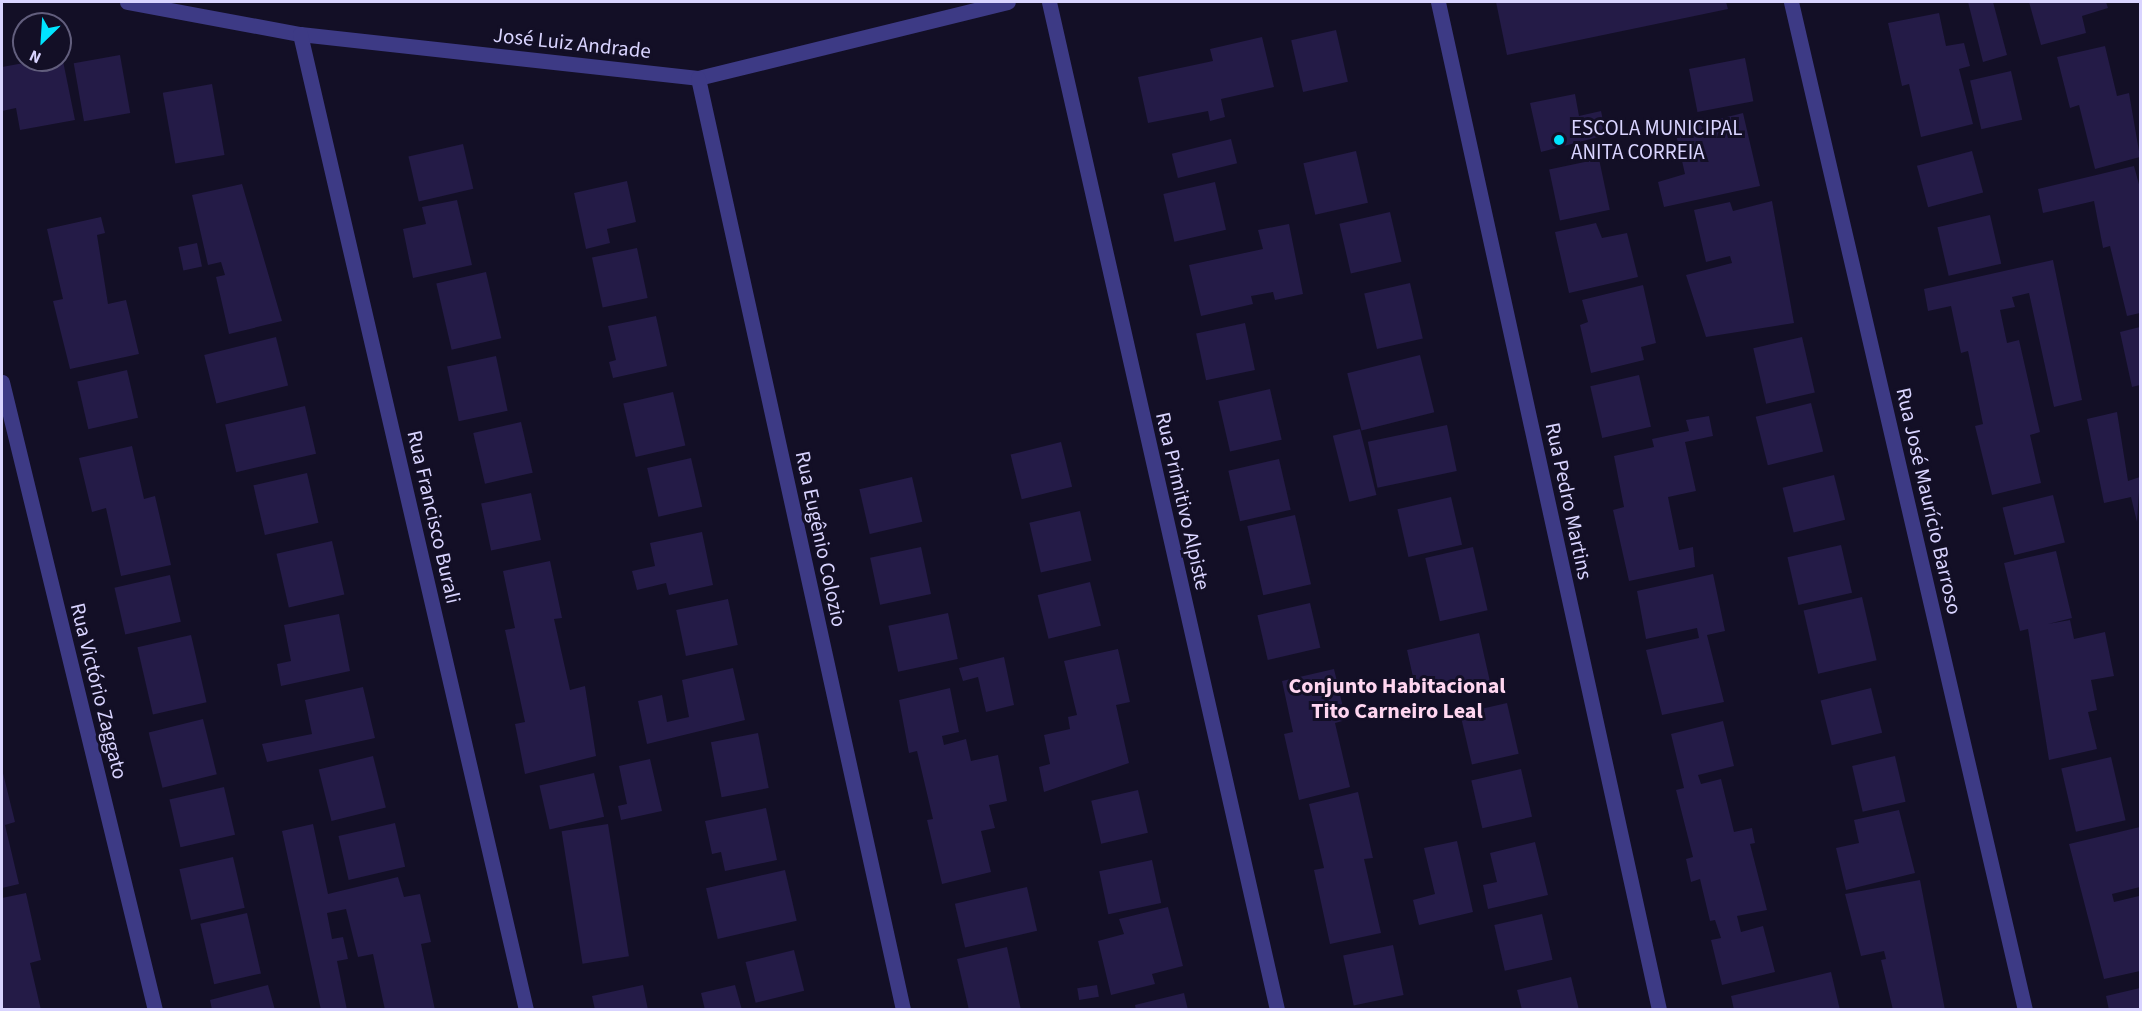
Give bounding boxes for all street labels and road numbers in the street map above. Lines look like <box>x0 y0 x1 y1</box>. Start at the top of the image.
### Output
street label: José Luiz Andrade <box>492 22 652 64</box>
street label: Rua José Maurício Barroso <box>1891 385 1967 617</box>
street label: Rua Primitivo Alpiste <box>1150 410 1216 592</box>
street label: Rua Pedro Martins <box>1540 420 1598 582</box>
street label: Rua Francisco Burali <box>402 428 466 606</box>
street label: Rua Eugênio Colozio <box>790 449 852 629</box>
street label: Rua Victório Zaggato <box>65 600 133 782</box>

